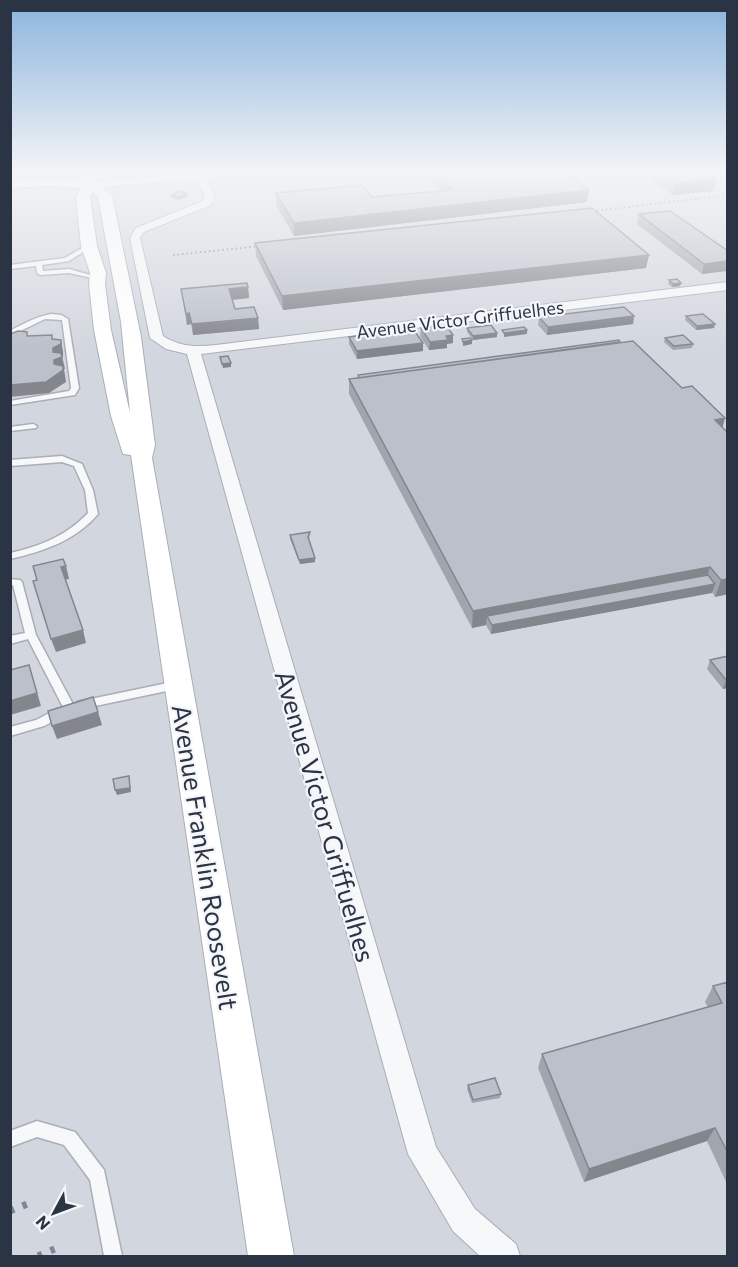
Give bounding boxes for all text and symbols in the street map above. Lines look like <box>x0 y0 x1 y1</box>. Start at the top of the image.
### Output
street label: Avenue Victor Griffuelhes <box>355 295 565 343</box>
street label: Avenue Victor Griffuelhes <box>270 667 382 965</box>
street label: Avenue Franklin Roosevelt <box>167 702 245 1012</box>
north arrow <box>24 1183 84 1243</box>
text: N <box>31 1212 53 1234</box>

